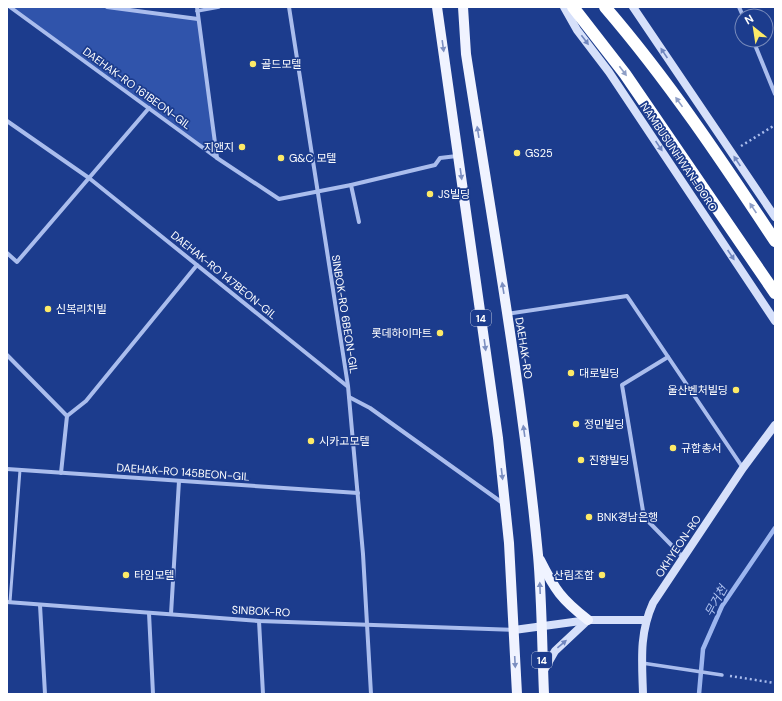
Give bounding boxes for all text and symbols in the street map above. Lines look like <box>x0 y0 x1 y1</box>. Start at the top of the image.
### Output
north arrow <box>734 8 774 48</box>
text: N <box>742 11 756 27</box>
one-way arrow <box>581 34 589 45</box>
one-way arrow <box>440 40 446 52</box>
street label: DAEHAK-RO 161BEON-GIL <box>80 44 194 132</box>
one-way arrow <box>661 48 668 59</box>
place label: 골드모텔 <box>261 57 301 71</box>
marker: 골드모텔 <box>248 59 258 69</box>
one-way arrow <box>618 66 627 77</box>
one-way arrow <box>675 97 683 107</box>
street label: NAMBUSUNHWAN-DORO <box>637 100 721 214</box>
one-way arrow <box>475 126 481 138</box>
place label: 지앤지 <box>204 140 234 154</box>
one-way arrow <box>655 141 663 152</box>
marker: 지앤지 <box>237 142 247 152</box>
place label: GS25 <box>525 146 553 160</box>
marker: GS25 <box>512 148 522 158</box>
place label: G&C 모텔 <box>289 151 336 165</box>
marker: G&C 모텔 <box>276 153 286 163</box>
one-way arrow <box>733 156 741 166</box>
one-way arrow <box>458 168 464 180</box>
place label: JS빌딩 <box>438 187 470 201</box>
marker: JS빌딩 <box>425 189 435 199</box>
one-way arrow <box>749 203 757 214</box>
street label: DAEHAK-RO 147BEON-GIL <box>168 228 280 322</box>
one-way arrow <box>727 249 735 260</box>
street label: SINBOK-RO 6BEON-GIL <box>329 254 361 375</box>
one-way arrow <box>500 282 506 294</box>
place label: 신복리치빌 <box>56 302 107 316</box>
marker: 신복리치빌 <box>43 304 53 314</box>
road number: 14 <box>471 310 491 326</box>
street label: DAEHAK-RO <box>512 316 536 380</box>
place label: 롯데하이마트 <box>371 326 432 340</box>
marker: 롯데하이마트 <box>435 328 445 338</box>
one-way arrow <box>482 339 488 351</box>
place label: 대로빌딩 <box>579 366 619 380</box>
marker: 대로빌딩 <box>566 368 576 378</box>
place label: 울산벤처빌딩 <box>667 383 728 397</box>
marker: 울산벤처빌딩 <box>731 385 741 395</box>
place label: 정민빌딩 <box>584 417 624 431</box>
marker: 정민빌딩 <box>571 419 581 429</box>
one-way arrow <box>521 424 527 437</box>
place label: 시카고모텔 <box>319 434 370 448</box>
marker: 시카고모텔 <box>306 436 316 446</box>
place label: 규합총서 <box>681 441 721 455</box>
marker: 규합총서 <box>668 443 678 453</box>
place label: 진향빌딩 <box>589 453 629 467</box>
marker: 진향빌딩 <box>576 455 586 465</box>
street label: DAEHAK-RO 145BEON-GIL <box>116 460 250 484</box>
one-way arrow <box>499 467 505 480</box>
place label: BNK경남은행 <box>597 510 658 524</box>
marker: BNK경남은행 <box>584 512 594 522</box>
street label: OKHYEON-RO <box>652 512 704 580</box>
place label: 타임모텔 <box>134 568 174 582</box>
place label: 산림조합 <box>554 568 594 582</box>
marker: 타임모텔 <box>121 570 131 580</box>
marker: 산림조합 <box>597 570 607 580</box>
water label: 무거천 <box>701 581 732 619</box>
one-way arrow <box>536 582 543 594</box>
street label: SINBOK-RO <box>231 602 291 620</box>
one-way arrow <box>557 639 568 648</box>
road number: 14 <box>532 652 552 668</box>
one-way arrow <box>512 656 518 669</box>

